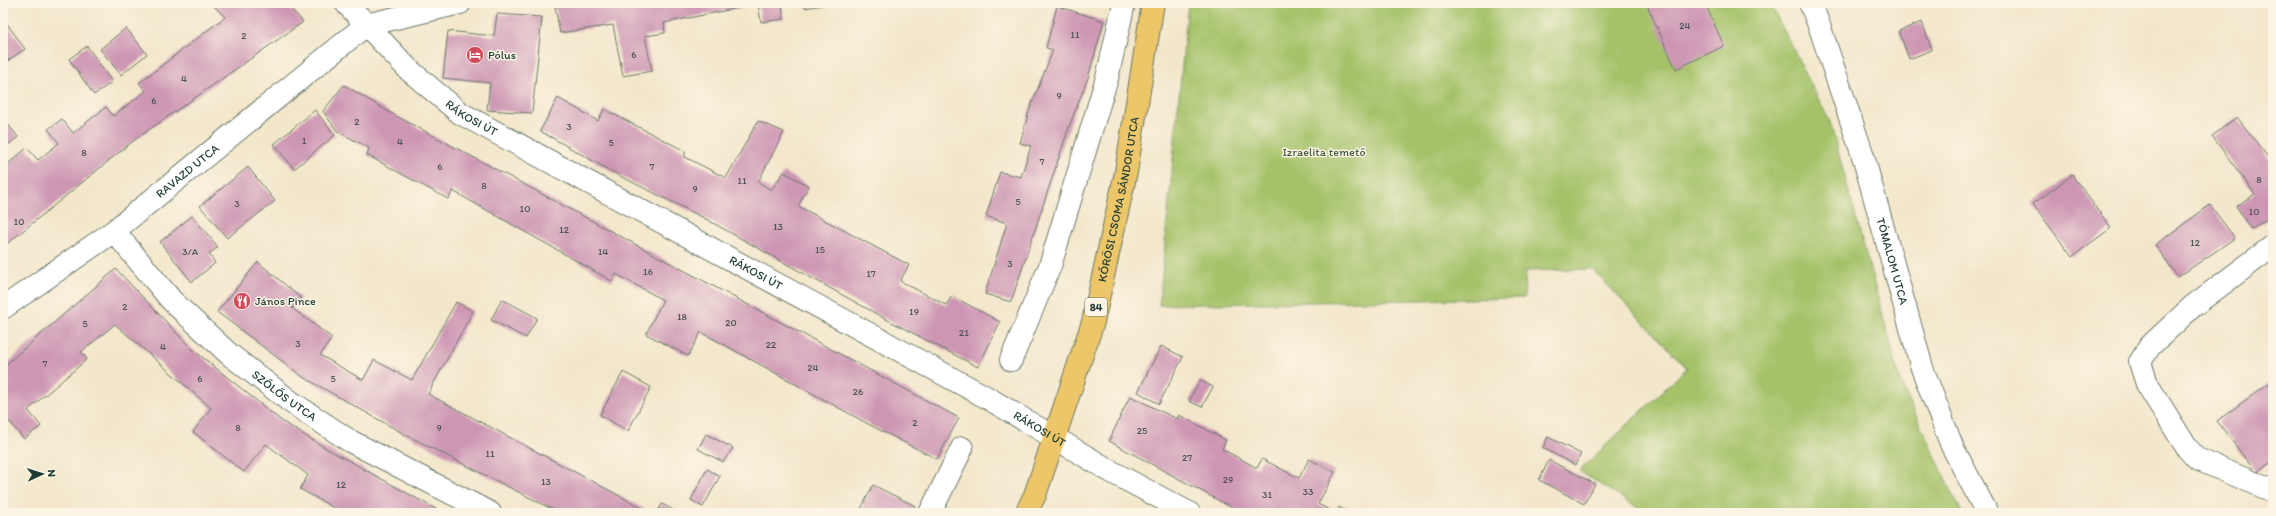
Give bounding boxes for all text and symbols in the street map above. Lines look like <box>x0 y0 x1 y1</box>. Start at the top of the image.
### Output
house number: 24 <box>1679 19 1691 32</box>
house number: 11 <box>1070 28 1080 41</box>
house number: 2 <box>241 29 247 42</box>
hotel icon: Pólus <box>465 45 485 65</box>
place label: Pólus <box>488 48 516 62</box>
house number: 6 <box>631 48 637 61</box>
house number: 4 <box>181 72 187 85</box>
house number: 9 <box>1056 89 1062 102</box>
house number: 6 <box>151 94 157 107</box>
street label: RÁKOSI ÚT <box>443 97 500 139</box>
house number: 2 <box>354 115 360 128</box>
street label: KŐRÖSI CSOMA SÁNDOR UTCA <box>1095 115 1142 283</box>
house number: 3 <box>566 120 572 133</box>
house number: 1 <box>302 134 307 147</box>
house number: 4 <box>397 135 403 148</box>
house number: 5 <box>608 136 614 149</box>
street label: RAVAZD UTCA <box>153 141 222 201</box>
park label: Izraelita temető <box>1282 145 1366 159</box>
house number: 8 <box>81 146 87 159</box>
house number: 7 <box>1040 155 1045 168</box>
house number: 6 <box>437 160 443 173</box>
house number: 7 <box>650 160 655 173</box>
house number: 8 <box>2256 173 2262 186</box>
house number: 11 <box>737 174 747 187</box>
house number: 8 <box>481 179 487 192</box>
house number: 9 <box>692 182 698 195</box>
house number: 5 <box>1015 195 1021 208</box>
house number: 3 <box>234 197 240 210</box>
house number: 10 <box>520 202 530 215</box>
house number: 10 <box>2249 205 2259 218</box>
house number: 10 <box>14 215 24 228</box>
street label: TÓMALOM UTCA <box>1873 216 1911 306</box>
house number: 13 <box>773 220 784 233</box>
house number: 12 <box>559 223 570 236</box>
house number: 12 <box>2190 236 2201 249</box>
house number: 15 <box>815 243 825 256</box>
house number: 3/A <box>182 245 199 258</box>
house number: 14 <box>598 245 608 258</box>
street label: RÁKOSI ÚT <box>727 253 785 293</box>
house number: 3 <box>1007 257 1013 270</box>
house number: 16 <box>643 265 653 278</box>
house number: 17 <box>866 267 876 280</box>
restaurant icon: János Pince <box>232 291 252 311</box>
place label: János Pince <box>255 294 316 308</box>
road number: 84 <box>1085 298 1107 316</box>
house number: 2 <box>122 300 128 313</box>
house number: 19 <box>909 305 919 318</box>
house number: 18 <box>677 310 688 323</box>
house number: 20 <box>725 316 737 329</box>
house number: 5 <box>82 317 88 330</box>
house number: 21 <box>959 326 969 339</box>
house number: 3 <box>295 337 301 350</box>
house number: 22 <box>766 338 777 351</box>
house number: 4 <box>160 340 166 353</box>
house number: 7 <box>43 357 48 370</box>
house number: 24 <box>807 361 819 374</box>
street label: SZŐLŐS UTCA <box>249 367 319 424</box>
house number: 6 <box>197 372 203 385</box>
house number: 5 <box>330 372 336 385</box>
house number: 26 <box>853 385 863 398</box>
street label: RÁKOSI ÚT <box>1011 408 1069 450</box>
house number: 2 <box>912 416 918 429</box>
house number: 8 <box>235 421 241 434</box>
house number: 9 <box>436 421 442 434</box>
house number: 25 <box>1137 424 1147 437</box>
house number: 11 <box>485 447 495 460</box>
house number: 27 <box>1182 451 1192 464</box>
north arrow <box>22 454 62 494</box>
text: N <box>45 469 58 478</box>
house number: 29 <box>1223 473 1233 486</box>
house number: 13 <box>541 475 552 488</box>
house number: 12 <box>336 478 347 491</box>
house number: 33 <box>1303 485 1314 498</box>
house number: 31 <box>1262 488 1272 501</box>

